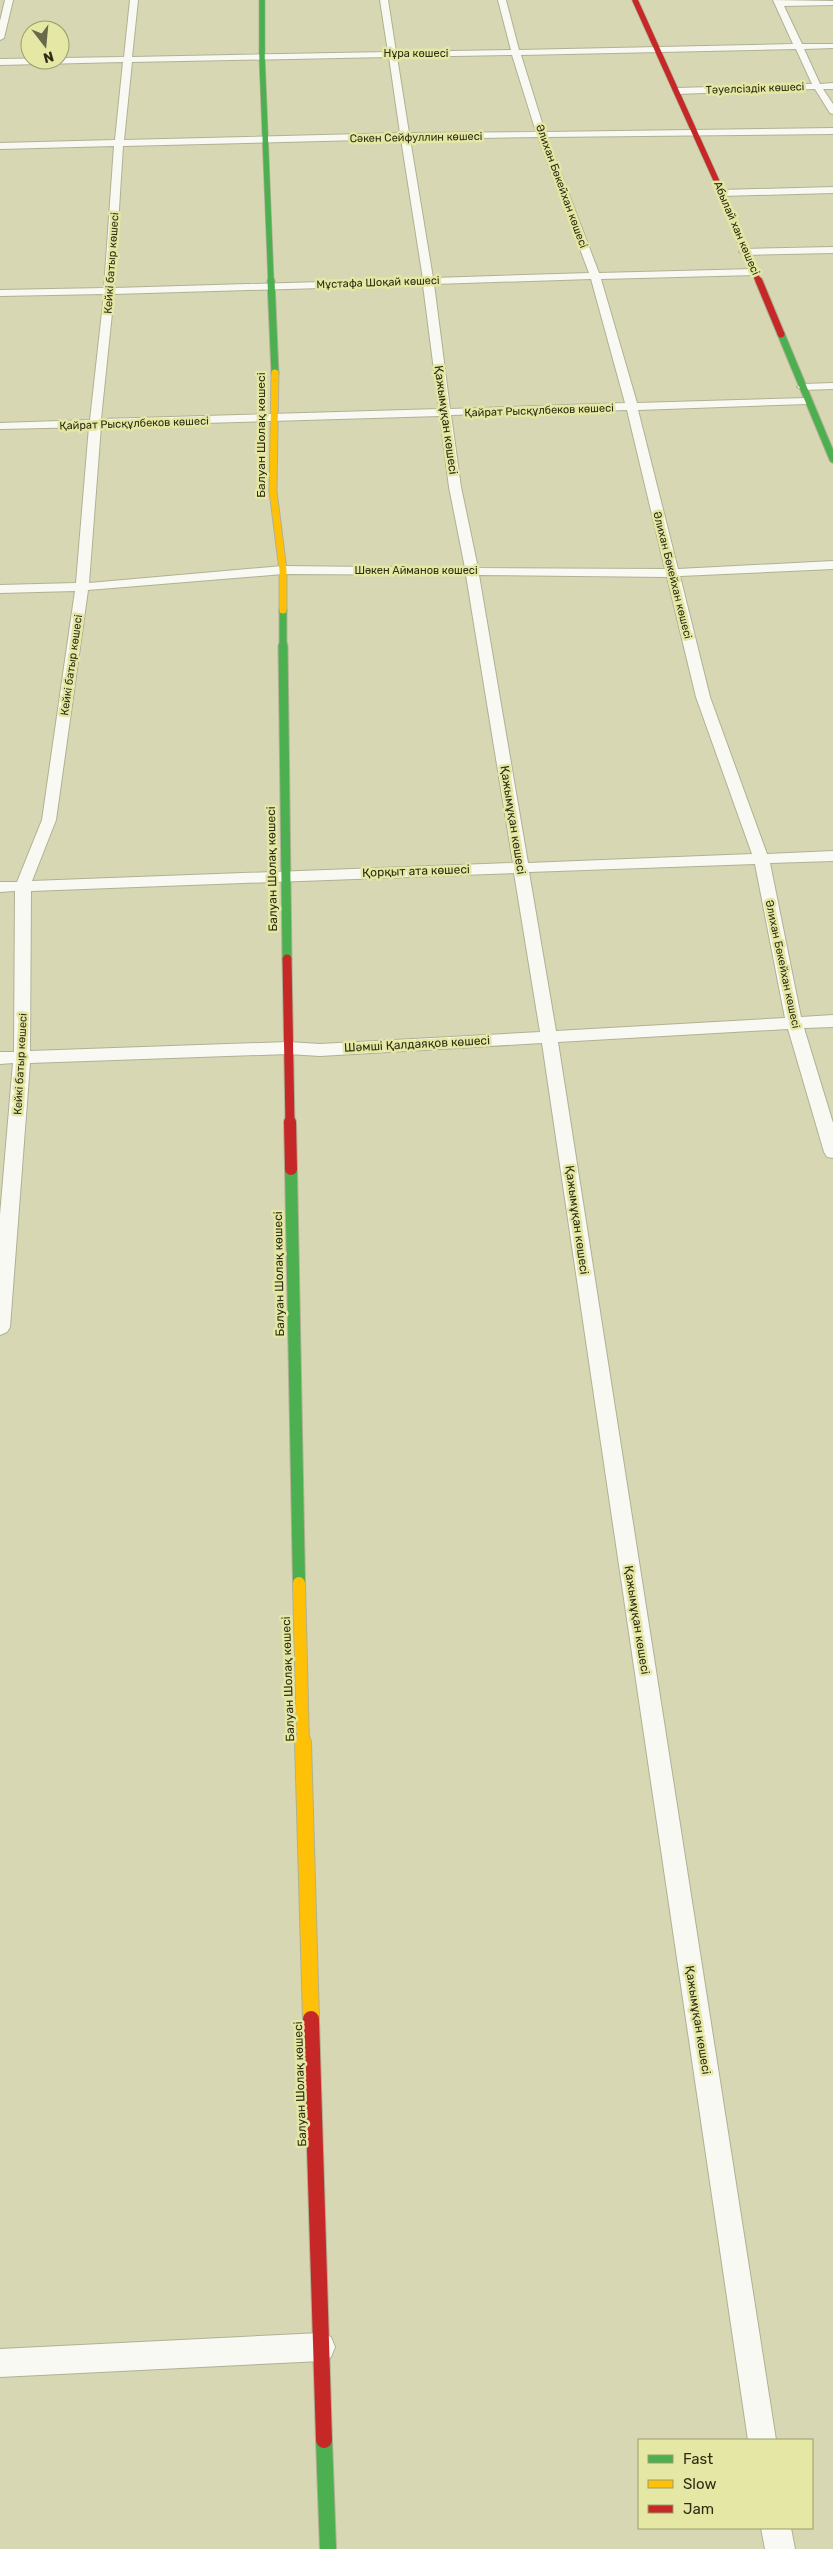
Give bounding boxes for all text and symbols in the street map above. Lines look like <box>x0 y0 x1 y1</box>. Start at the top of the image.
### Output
north arrow <box>20 20 70 70</box>
text: N <box>41 47 56 67</box>
street label: Нұра көшесі <box>384 47 448 60</box>
street label: Тәуелсіздік көшесі <box>705 80 805 97</box>
street label: Әлихан Бөкейхан көшесі <box>533 122 590 250</box>
street label: Сәкен Сейфуллин көшесі <box>349 130 483 145</box>
street label: Абылай хан көшесі <box>711 179 762 277</box>
street label: Кейкі батыр көшесі <box>101 212 122 314</box>
street label: Мұстафа Шоқай көшесі <box>316 274 440 291</box>
street label: Қажымұқан көшесі <box>431 365 461 475</box>
street label: Балуан Шолақ көшесі <box>254 372 268 498</box>
street label: Қайрат Рысқұлбеков көшесі <box>464 401 614 420</box>
street label: Қайрат Рысқұлбеков көшесі <box>59 414 209 433</box>
street label: Әлихан Бөкейхан көшесі <box>650 510 695 640</box>
street label: Шәкен Айманов көшесі <box>354 564 478 577</box>
street label: Кейкі батыр көшесі <box>58 614 85 716</box>
street label: Қажымұқан көшесі <box>497 765 529 875</box>
street label: Балуан Шолақ көшесі <box>264 806 280 932</box>
street label: Қорқыт ата көшесі <box>362 862 470 880</box>
street label: Әлихан Бөкейхан көшесі <box>763 899 802 1029</box>
street label: Кейкі батыр көшесі <box>11 1013 30 1115</box>
street label: Шәмші Қалдаяқов көшесі <box>344 1033 490 1055</box>
street label: Қажымұқан көшесі <box>562 1165 592 1275</box>
street label: Балуан Шолақ көшесі <box>271 1211 287 1337</box>
street label: Қажымұқан көшесі <box>621 1565 653 1675</box>
street label: Балуан Шолақ көшесі <box>279 1616 297 1742</box>
street label: Қажымұқан көшесі <box>682 1965 714 2075</box>
street label: Балуан Шолақ көшесі <box>291 2021 309 2147</box>
legend <box>638 2439 813 2529</box>
text: Fast <box>683 2450 713 2468</box>
text: Slow <box>683 2475 716 2493</box>
text: Jam <box>683 2500 714 2518</box>

